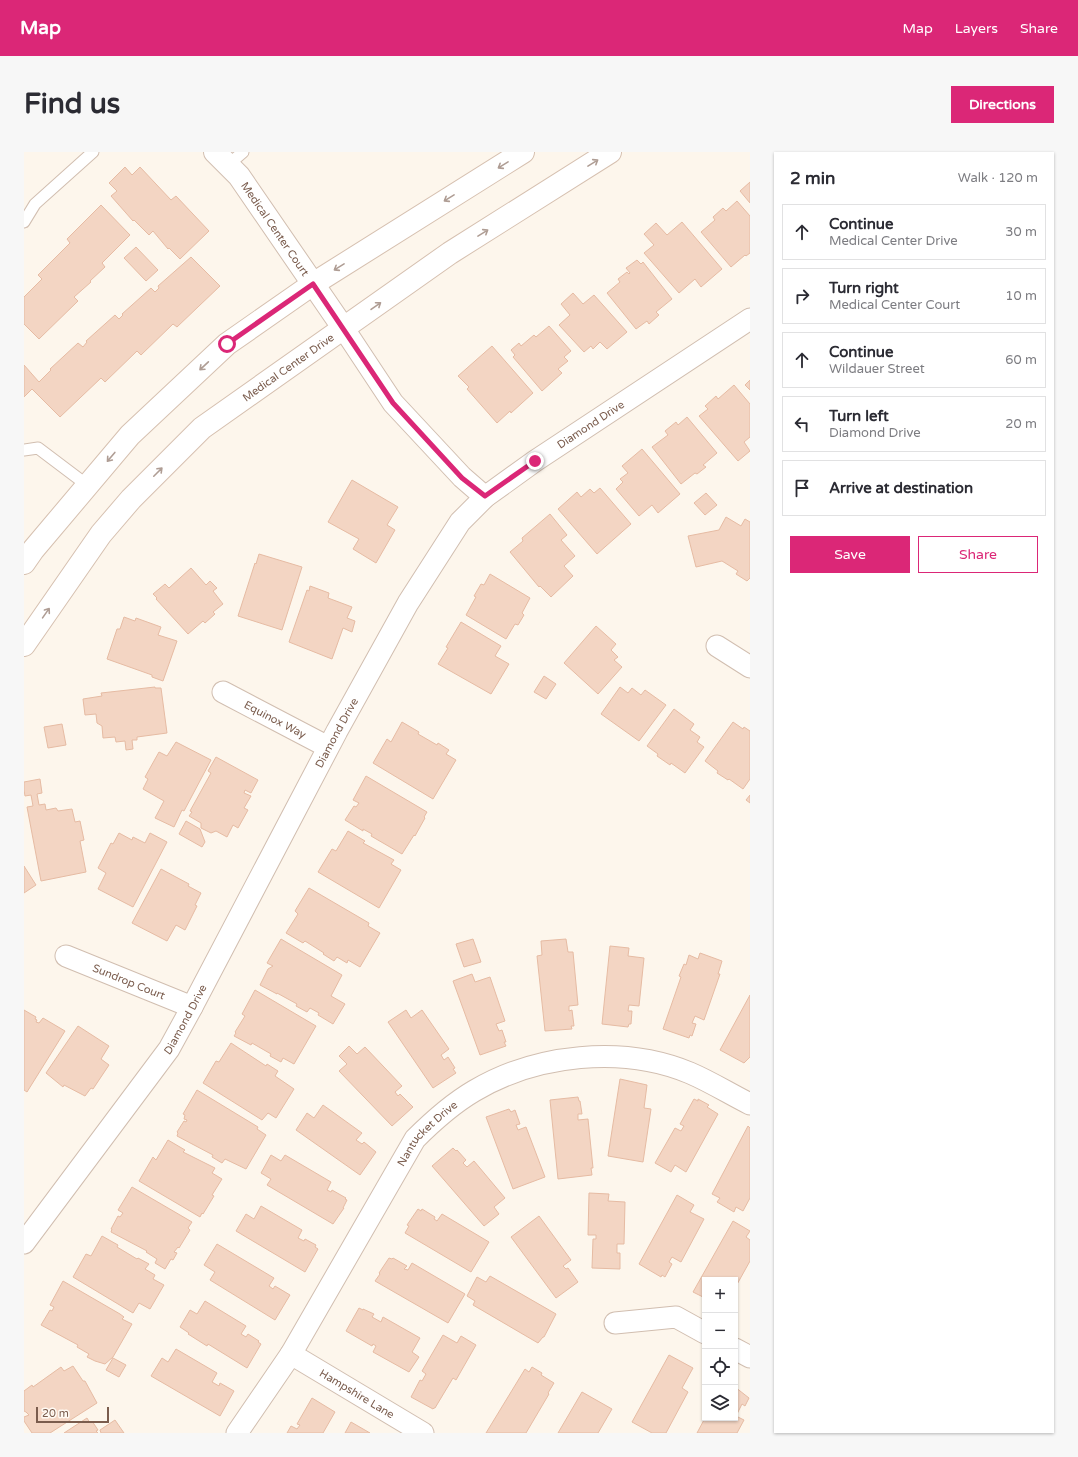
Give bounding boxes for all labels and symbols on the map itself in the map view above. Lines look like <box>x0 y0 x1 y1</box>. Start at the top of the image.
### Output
one-way arrow <box>587 159 598 167</box>
one-way arrow <box>497 161 509 169</box>
street label: Medical Center Court <box>238 180 312 279</box>
one-way arrow <box>443 195 455 203</box>
one-way arrow <box>477 228 489 236</box>
one-way arrow <box>333 264 345 272</box>
one-way arrow <box>370 302 381 310</box>
street label: Medical Center Drive <box>240 331 337 404</box>
route start <box>218 335 236 353</box>
one-way arrow <box>199 361 209 371</box>
street label: Diamond Drive <box>555 398 627 452</box>
one-way arrow <box>106 452 115 462</box>
route end <box>526 452 544 470</box>
one-way arrow <box>153 467 163 477</box>
one-way arrow <box>42 608 50 619</box>
street label: Diamond Drive <box>313 696 361 770</box>
street label: Equinox Way <box>242 698 308 741</box>
street label: Sundrop Court <box>91 962 167 1002</box>
street label: Diamond Drive <box>161 982 210 1057</box>
street label: Nantucket Drive <box>395 1098 460 1169</box>
street label: Hampshire Lane <box>317 1367 397 1421</box>
scale bar <box>36 1405 109 1424</box>

